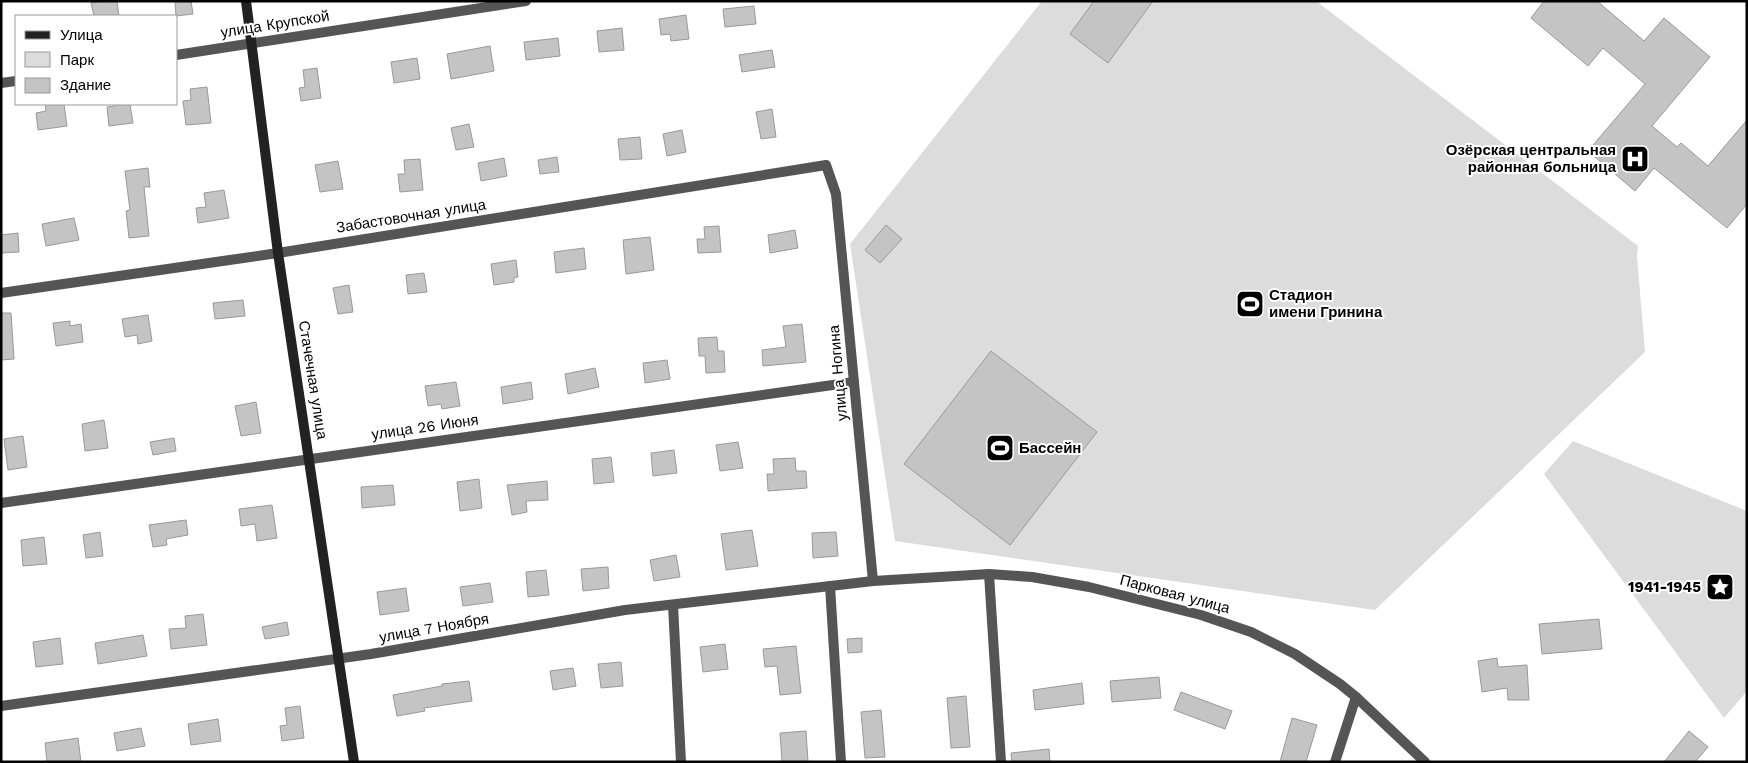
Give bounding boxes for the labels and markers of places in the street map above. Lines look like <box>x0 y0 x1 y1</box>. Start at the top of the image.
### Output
place label: Озёрская центральная районная больница <box>1446 141 1617 176</box>
hospital icon: Озёрская центральная районная больница <box>1620 144 1650 174</box>
place label: Стадион имени Гринина <box>1269 286 1383 321</box>
sports icon: Стадион имени Гринина <box>1235 289 1265 319</box>
sports icon: Бассейн <box>985 433 1015 463</box>
place label: Бассейн <box>1019 439 1081 457</box>
place icon: 1941-1945 <box>1705 572 1735 602</box>
place label: 1941-1945 <box>1628 578 1701 596</box>

